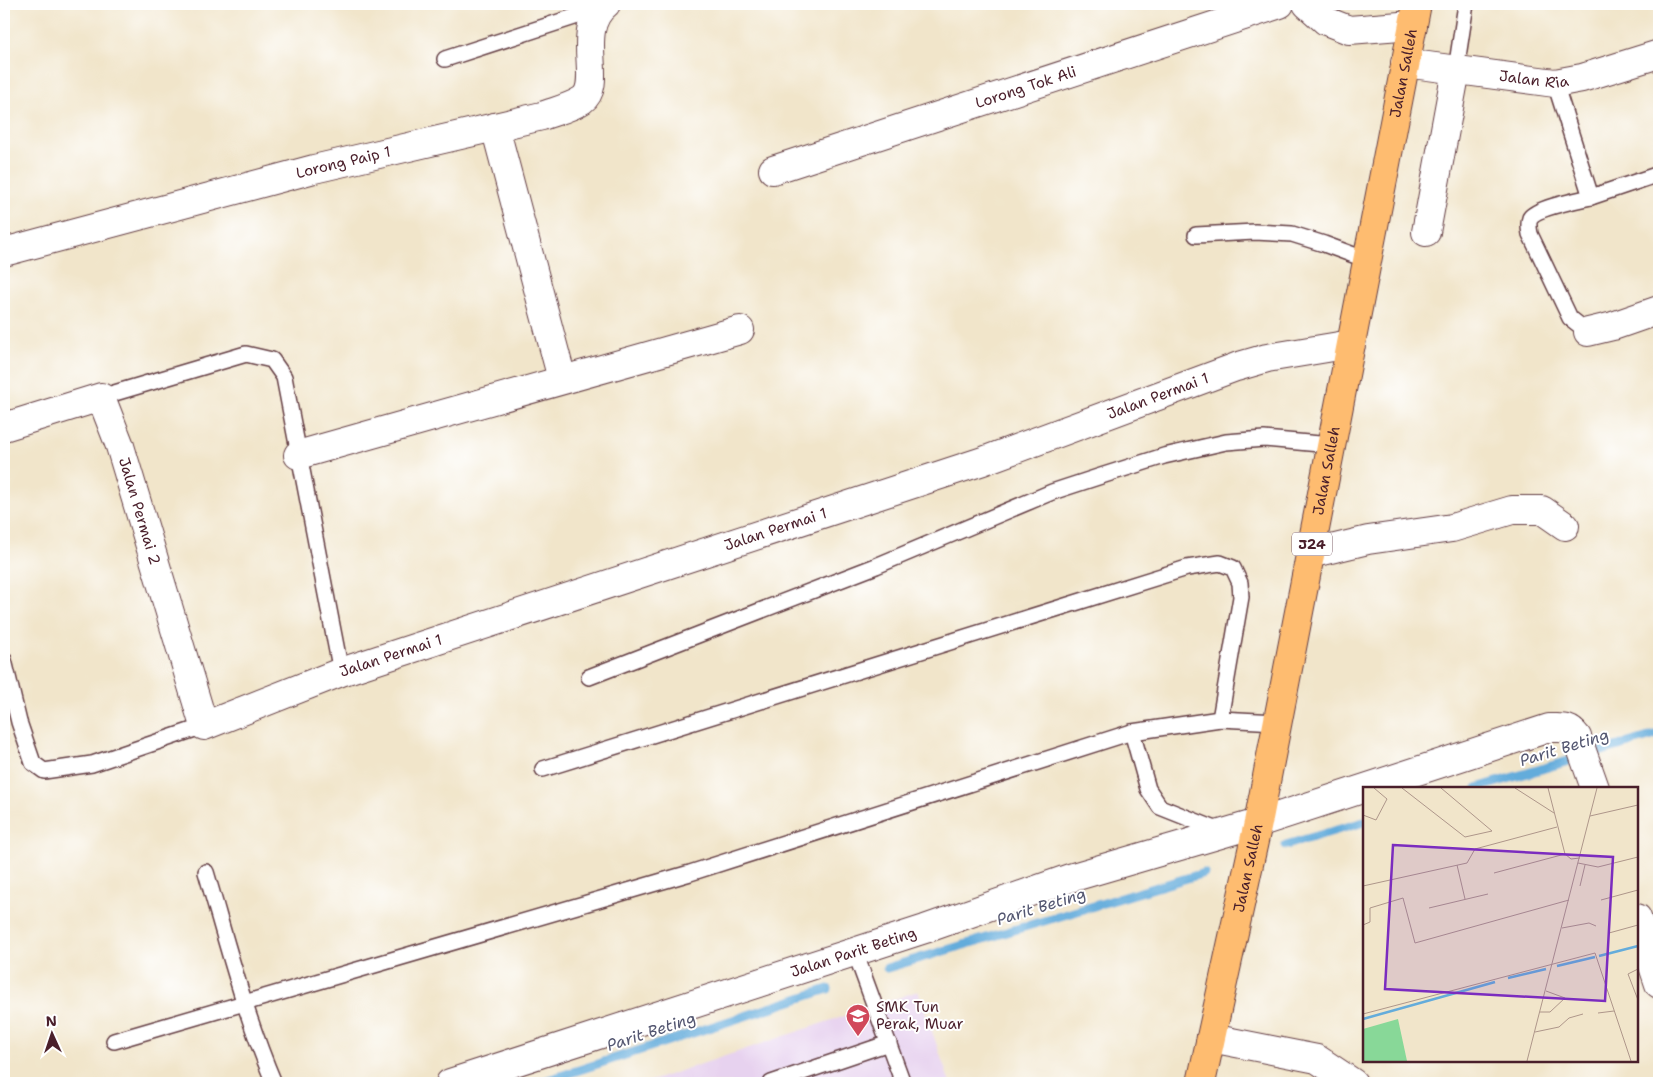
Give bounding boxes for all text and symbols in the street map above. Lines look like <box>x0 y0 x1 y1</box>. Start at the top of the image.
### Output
street label: Jalan Salleh <box>1385 27 1422 119</box>
street label: Lorong Tok Ali <box>973 61 1079 113</box>
street label: Jalan Ria <box>1498 66 1571 93</box>
street label: Lorong Paip 1 <box>294 141 393 183</box>
street label: Jalan Permai 1 <box>1104 368 1212 424</box>
street label: Jalan Salleh <box>1308 424 1345 517</box>
street label: Jalan Permai 2 <box>114 455 165 567</box>
street label: Jalan Permai 1 <box>721 503 829 555</box>
road number: J24 <box>1292 532 1332 556</box>
street label: Jalan Permai 1 <box>337 629 445 682</box>
water label: Parit Beting <box>1517 724 1611 771</box>
inset map <box>1363 787 1638 1062</box>
street label: Jalan Salleh <box>1229 822 1268 914</box>
water label: Parit Beting <box>994 883 1088 930</box>
street label: Jalan Parit Beting <box>788 922 919 982</box>
place label: SMK Tun Perak, Muar <box>876 997 964 1034</box>
school or university icon: SMK Tun Perak, Muar <box>845 1003 871 1037</box>
water label: Parit Beting <box>604 1007 698 1056</box>
north arrow <box>28 1010 78 1060</box>
text: N <box>45 1012 57 1030</box>

